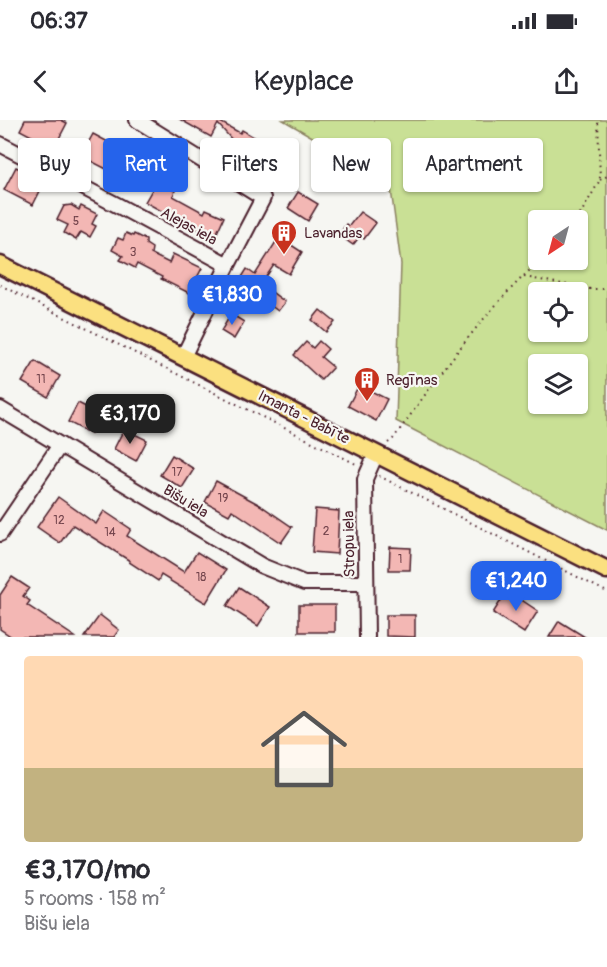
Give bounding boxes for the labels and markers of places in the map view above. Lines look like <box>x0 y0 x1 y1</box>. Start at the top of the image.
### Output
building icon: Lavandas <box>269 218 299 256</box>
place label: Lavandas <box>304 224 363 243</box>
pin: €1,830 <box>183 275 281 326</box>
building icon: Regīnas <box>352 365 382 403</box>
place label: Regīnas <box>386 371 438 390</box>
pin: €3,170 <box>81 394 179 445</box>
pin: €1,240 <box>467 561 565 612</box>

